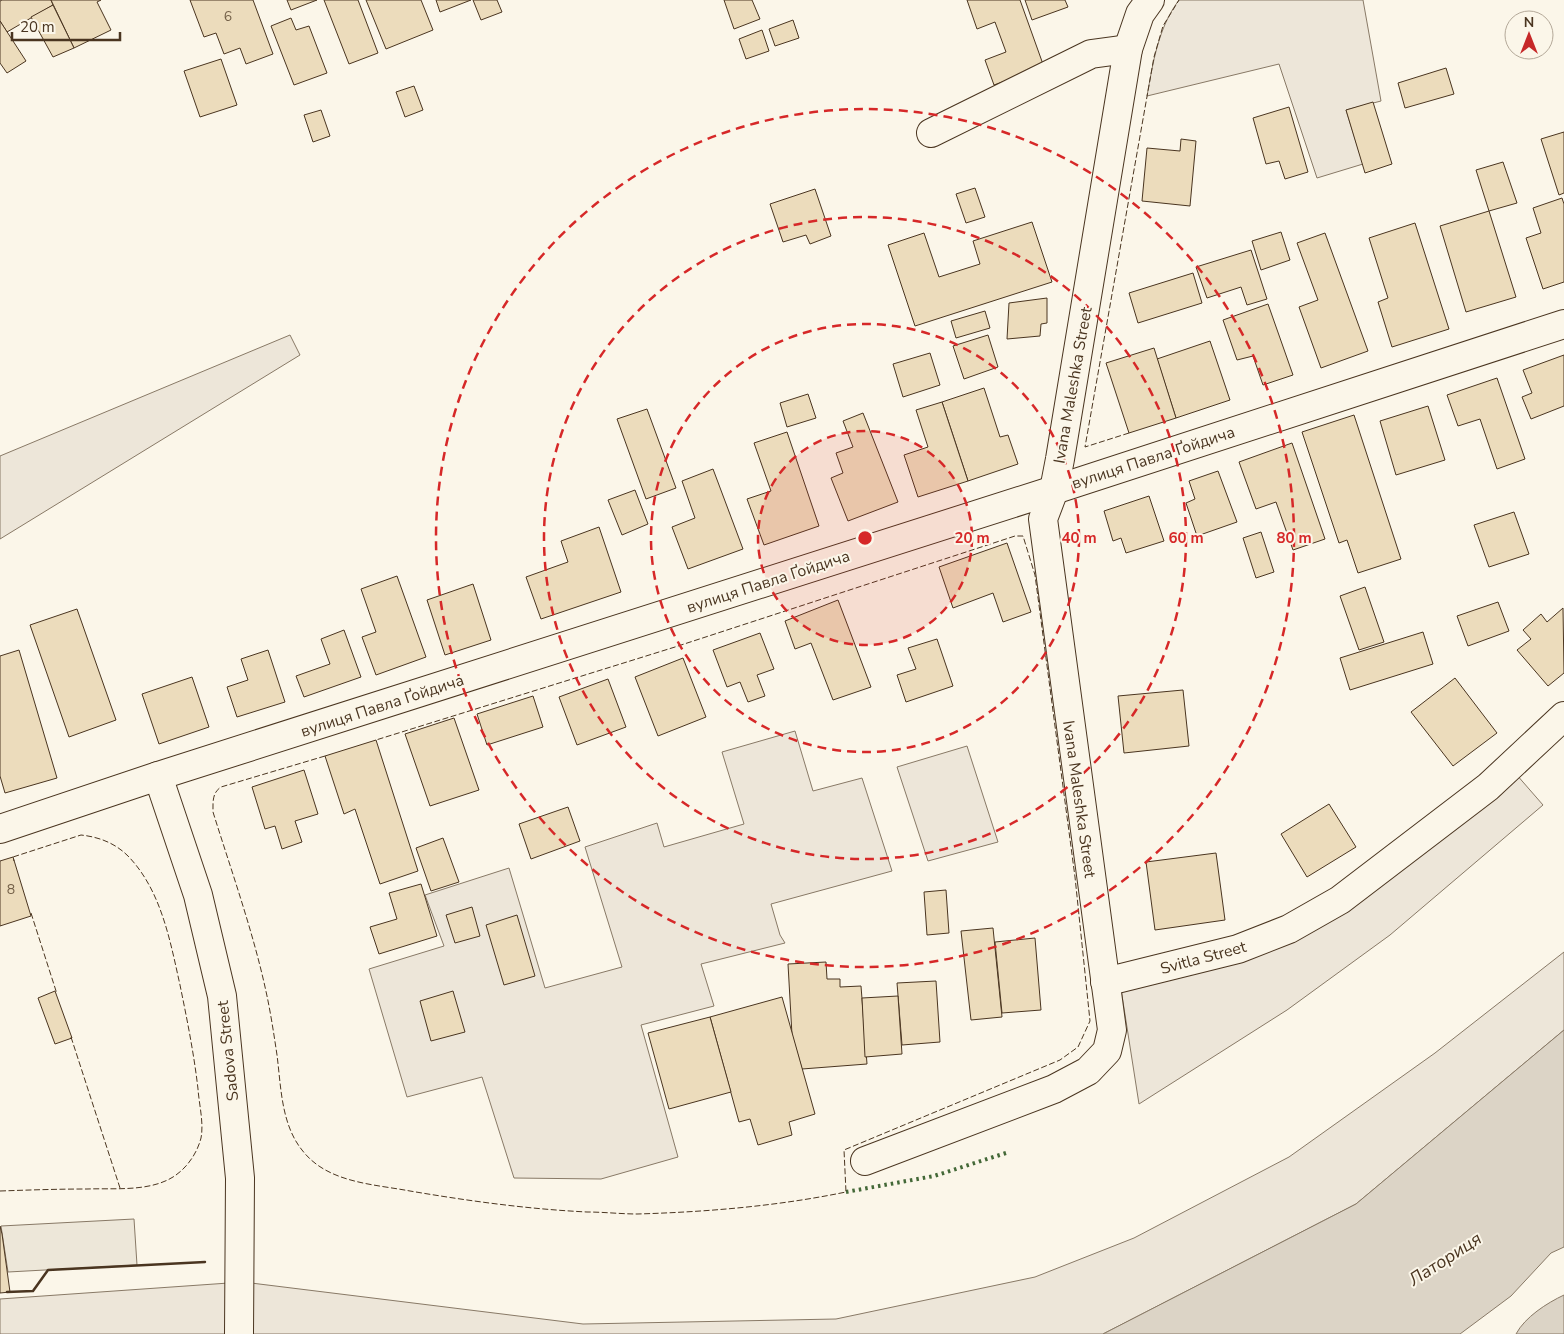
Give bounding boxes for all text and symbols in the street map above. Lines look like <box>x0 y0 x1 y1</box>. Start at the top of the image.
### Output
house number: 6 <box>224 7 232 26</box>
scale bar <box>12 10 120 42</box>
north arrow <box>1504 10 1554 60</box>
text: N <box>1524 13 1534 32</box>
text: 20 m <box>20 17 55 37</box>
street label: Ivana Maleshka Street <box>1048 305 1098 465</box>
street label: вулиця Павла Ґойдича <box>1069 421 1238 495</box>
text: 20 m <box>954 528 990 548</box>
text: 40 m <box>1061 528 1097 548</box>
text: 60 m <box>1168 528 1204 548</box>
text: 80 m <box>1276 528 1312 548</box>
centre of rings <box>856 529 874 547</box>
street label: вулиця Павла Ґойдича <box>684 545 853 619</box>
street label: вулиця Павла Ґойдича <box>298 669 467 743</box>
street label: Ivana Maleshka Street <box>1057 719 1101 880</box>
house number: 8 <box>7 880 15 899</box>
street label: Svitla Street <box>1158 936 1249 980</box>
street label: Sadova Street <box>212 999 244 1102</box>
water label: Латориця <box>1403 1226 1486 1292</box>

